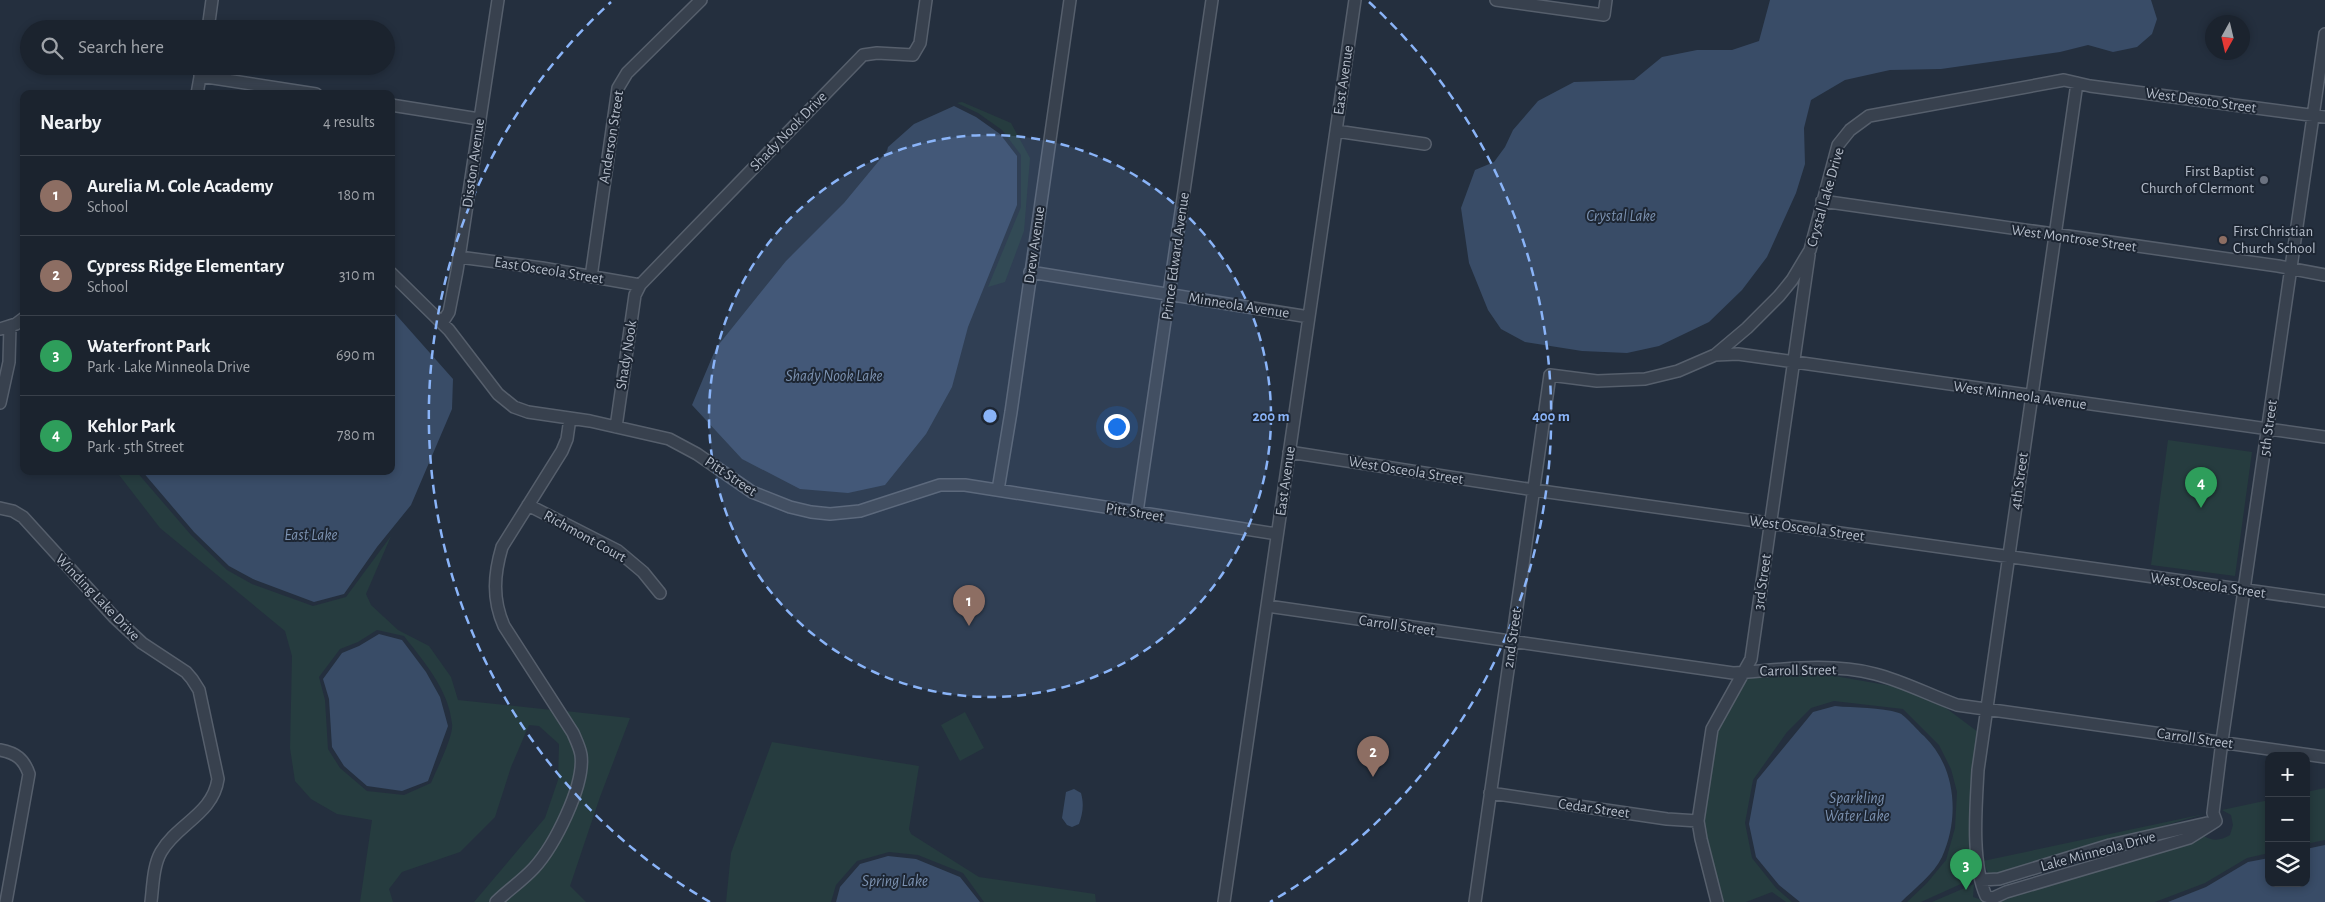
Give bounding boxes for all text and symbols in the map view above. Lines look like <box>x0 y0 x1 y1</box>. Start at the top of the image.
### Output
north arrow <box>2205 15 2250 60</box>
search box <box>20 20 395 75</box>
icon: search <box>38 34 66 62</box>
text: Search here <box>78 38 164 57</box>
street label: East Avenue <box>1331 44 1356 116</box>
street label: West Desoto Street <box>2145 85 2257 116</box>
street label: Anderson Street <box>597 89 626 185</box>
street label: Shady Nook Drive <box>747 89 830 174</box>
text: Nearby <box>40 112 101 133</box>
text: 4 results <box>323 114 375 130</box>
street label: Disston Avenue <box>460 117 487 209</box>
street label: Crystal Lake Drive <box>1804 146 1847 249</box>
place label: First Baptist Church of Clermont <box>2141 164 2254 196</box>
marker: First Baptist Church of Clermont <box>2258 174 2270 186</box>
text: Aurelia M. Cole Academy <box>87 177 273 196</box>
text: 1 <box>53 187 59 203</box>
text: 180 m <box>338 187 375 203</box>
street label: Prince Edward Avenue <box>1159 191 1192 321</box>
text: School <box>87 199 128 215</box>
street label: Drew Avenue <box>1022 205 1047 285</box>
water label: Crystal Lake <box>1586 208 1656 224</box>
street label: West Montrose Street <box>2010 222 2138 255</box>
place label: First Christian Church School <box>2233 224 2316 256</box>
marker: First Christian Church School <box>2217 234 2229 246</box>
street label: East Osceola Street <box>493 254 605 287</box>
text: Cypress Ridge Elementary <box>87 257 284 276</box>
text: 2 <box>52 267 60 283</box>
text: 310 m <box>339 267 375 283</box>
text: School <box>87 279 128 295</box>
street label: Minneola Avenue <box>1187 290 1291 321</box>
street label: Shady Nook <box>614 319 639 391</box>
text: Waterfront Park <box>87 337 211 356</box>
text: 3 <box>53 347 59 363</box>
text: 690 m <box>336 347 375 363</box>
text: Park · Lake Minneola Drive <box>87 359 250 375</box>
water label: Shady Nook Lake <box>785 368 883 384</box>
street label: West Minneola Avenue <box>1952 379 2088 412</box>
street label: 5th Street <box>2257 399 2280 457</box>
centre of rings <box>981 407 999 425</box>
text: 200 m <box>1252 409 1290 424</box>
text: 400 m <box>1532 409 1570 424</box>
your location <box>1104 414 1130 440</box>
text: Kehlor Park <box>87 417 175 436</box>
text: 4 <box>52 427 60 443</box>
text: 780 m <box>337 427 375 443</box>
text: Park · 5th Street <box>87 439 184 455</box>
street label: East Avenue <box>1273 445 1298 517</box>
street label: 4th Street <box>2008 451 2031 511</box>
street label: Pitt Street <box>702 454 759 499</box>
street label: West Osceola Street <box>1347 454 1465 487</box>
pin: 4 <box>2185 467 2217 508</box>
street label: Pitt Street <box>1105 500 1165 525</box>
street label: Richmont Court <box>541 508 629 565</box>
street label: West Osceola Street <box>1748 513 1866 544</box>
water label: East Lake <box>284 527 338 543</box>
street label: Winding Lake Drive <box>53 551 143 644</box>
street label: 3rd Street <box>1751 553 1774 611</box>
street label: West Osceola Street <box>2149 570 2267 601</box>
pin: 1 <box>953 585 985 626</box>
street label: 2nd Street <box>1501 607 1524 669</box>
street label: Carroll Street <box>1358 613 1436 638</box>
street label: Carroll Street <box>1759 662 1837 679</box>
street label: Carroll Street <box>2156 726 2234 751</box>
pin: 2 <box>1357 736 1389 777</box>
map controls <box>2265 752 2310 887</box>
button: + <box>2265 752 2310 797</box>
water label: Sparkling Water Lake <box>1825 790 1889 824</box>
street label: Cedar Street <box>1557 796 1631 821</box>
button: − <box>2265 797 2310 842</box>
street label: Lake Minneola Drive <box>2039 829 2157 874</box>
button: layers <box>2265 842 2310 887</box>
pin: 3 <box>1950 849 1982 890</box>
water label: Spring Lake <box>862 873 928 890</box>

